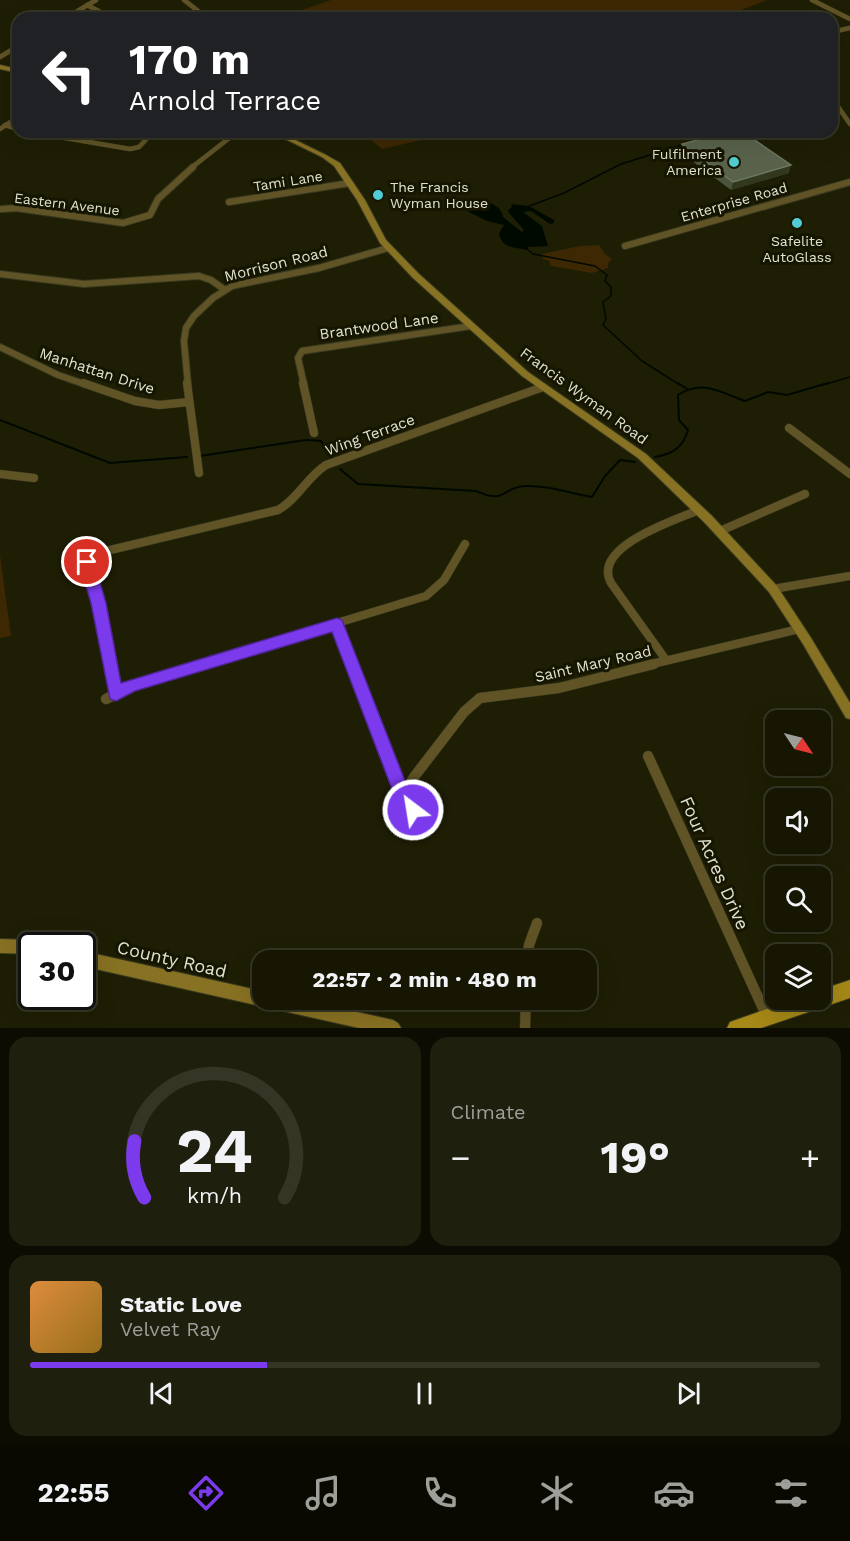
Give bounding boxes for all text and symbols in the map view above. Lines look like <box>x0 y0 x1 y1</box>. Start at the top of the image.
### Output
text: 170 m <box>129 35 250 84</box>
icon: left <box>30 36 108 114</box>
text: Arnold Terrace <box>129 85 321 117</box>
place label: Fulfilment America <box>652 146 722 178</box>
marker: Fulfilment America <box>727 155 741 169</box>
street label: Tami Lane <box>252 168 324 194</box>
place label: The Francis Wyman House <box>390 179 488 211</box>
street label: Enterprise Road <box>679 179 789 225</box>
marker: The Francis Wyman House <box>371 188 385 202</box>
street label: Eastern Avenue <box>13 190 121 218</box>
marker: Safelite AutoGlass <box>790 216 804 230</box>
place label: Safelite AutoGlass <box>762 233 832 265</box>
street label: Morrison Road <box>222 242 330 286</box>
street label: Brantwood Lane <box>318 309 440 343</box>
street label: Manhattan Drive <box>37 344 157 398</box>
street label: Francis Wyman Road <box>517 344 651 448</box>
street label: Wing Terrace <box>323 410 417 460</box>
pin <box>61 536 112 587</box>
icon: arrive <box>70 545 103 578</box>
street label: Saint Mary Road <box>533 642 653 686</box>
north arrow <box>765 710 831 776</box>
map controls <box>765 710 831 1010</box>
position arrow <box>381 778 445 842</box>
button: sound <box>765 788 831 854</box>
street label: Four Acres Drive <box>676 793 754 933</box>
button: search <box>765 866 831 932</box>
speed limit sign: 30 <box>18 932 96 1010</box>
street label: County Road <box>115 936 229 982</box>
button: layers <box>765 944 831 1010</box>
text: 22:57 · 2 min · 480 m <box>312 967 537 992</box>
text: Climate <box>451 1100 526 1124</box>
text: 24 <box>176 1114 253 1187</box>
text: 19° <box>601 1131 670 1184</box>
text: − <box>451 1138 470 1177</box>
text: + <box>800 1138 820 1177</box>
text: km/h <box>187 1184 242 1209</box>
text: Static Love <box>120 1292 242 1317</box>
text: Velvet Ray <box>120 1317 221 1341</box>
icon: previous <box>145 1377 178 1410</box>
icon: pause <box>408 1377 441 1410</box>
icon: next <box>672 1377 705 1410</box>
icon: directions <box>185 1472 227 1514</box>
icon: music <box>302 1472 344 1514</box>
icon: phone <box>419 1472 461 1514</box>
icon: climate <box>536 1472 578 1514</box>
icon: car <box>653 1472 695 1514</box>
icon: filters <box>770 1472 812 1514</box>
text: 22:55 <box>38 1477 109 1509</box>

